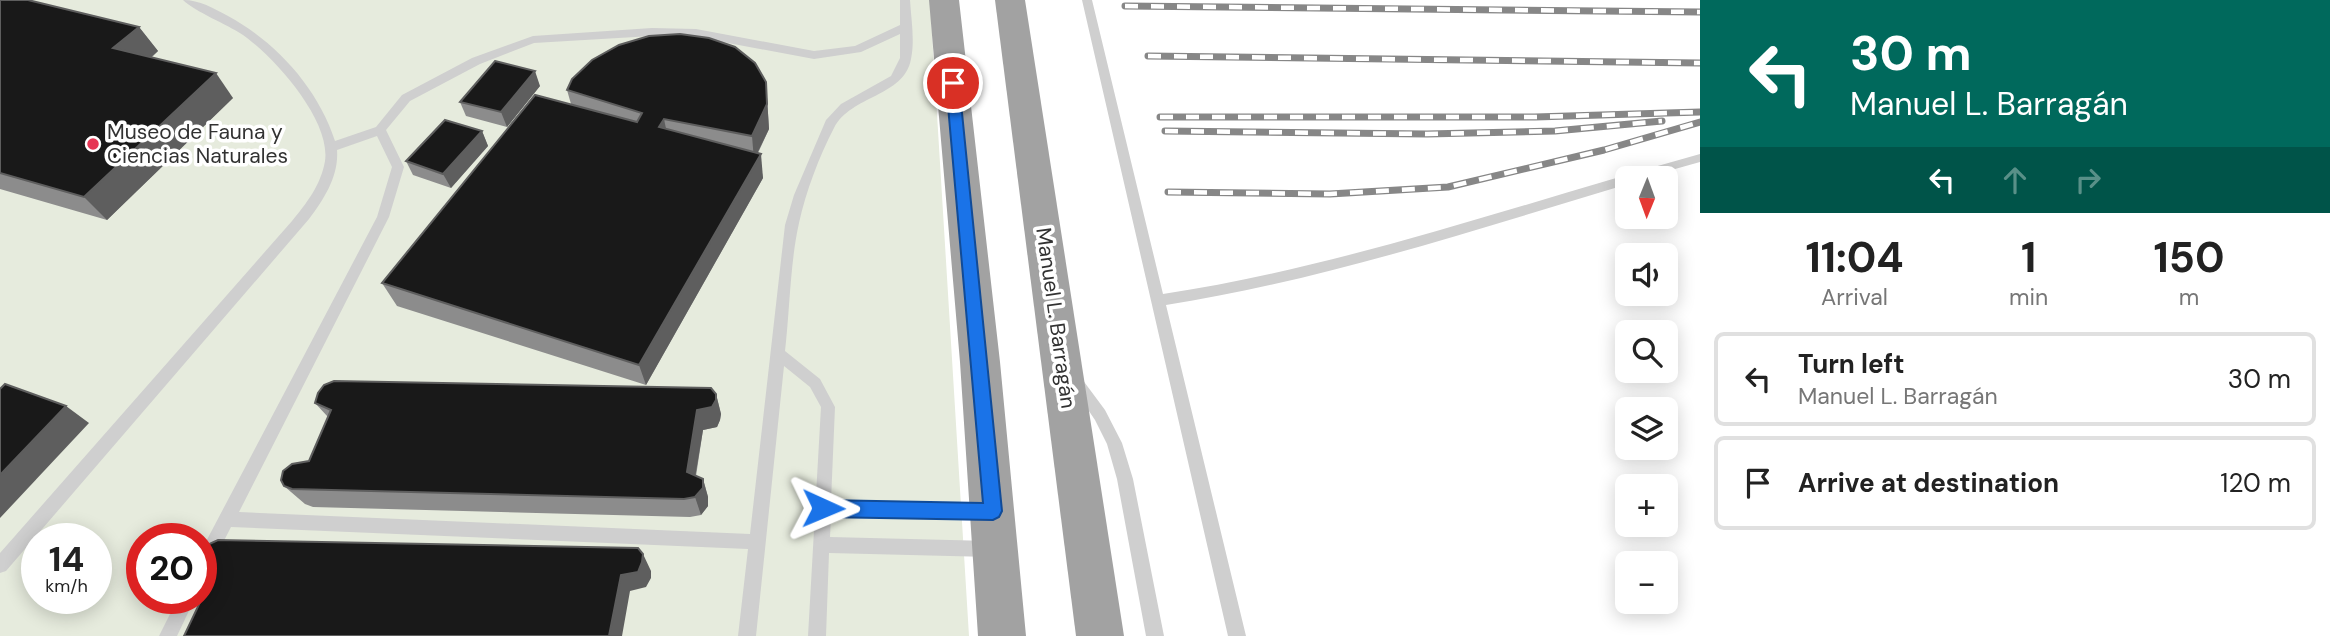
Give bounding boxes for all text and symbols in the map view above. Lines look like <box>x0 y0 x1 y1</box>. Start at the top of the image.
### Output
text: 30 m <box>1850 21 1972 85</box>
icon: left <box>1735 28 1826 119</box>
pin <box>923 53 983 113</box>
icon: arrive <box>934 64 972 102</box>
text: Manuel L. Barragán <box>1850 83 2128 125</box>
place label: Museo de Fauna y Ciencias Naturales <box>107 118 288 170</box>
marker: Museo de Fauna y Ciencias Naturales <box>85 136 101 152</box>
icon: left <box>1923 161 1961 199</box>
icon: ahead <box>1996 161 2034 199</box>
icon: right <box>2069 161 2107 199</box>
north arrow <box>1615 166 1678 229</box>
map controls <box>1615 166 1678 614</box>
street label: Manuel L. Barragán <box>1029 226 1083 410</box>
text: 11:04 <box>1805 230 1904 285</box>
text: 1 <box>2021 230 2036 285</box>
text: 150 <box>2154 230 2225 285</box>
button: sound <box>1615 243 1678 306</box>
text: Arrival <box>1821 282 1888 312</box>
text: min <box>2009 282 2048 312</box>
text: m <box>2179 282 2199 312</box>
button: search <box>1615 320 1678 383</box>
text: Turn left <box>1798 347 1905 381</box>
icon: left <box>1739 360 1777 398</box>
text: 30 m <box>2228 362 2291 396</box>
text: Manuel L. Barragán <box>1798 381 1998 411</box>
button: layers <box>1615 397 1678 460</box>
icon: arrive <box>1739 464 1777 502</box>
text: Arrive at destination <box>1798 466 2059 500</box>
text: 120 m <box>2220 466 2291 500</box>
position arrow <box>786 471 860 545</box>
button: + <box>1615 474 1678 537</box>
speed limit sign: 20 <box>126 523 217 614</box>
text: 14 <box>49 536 84 582</box>
button: − <box>1615 551 1678 614</box>
text: km/h <box>45 574 88 598</box>

